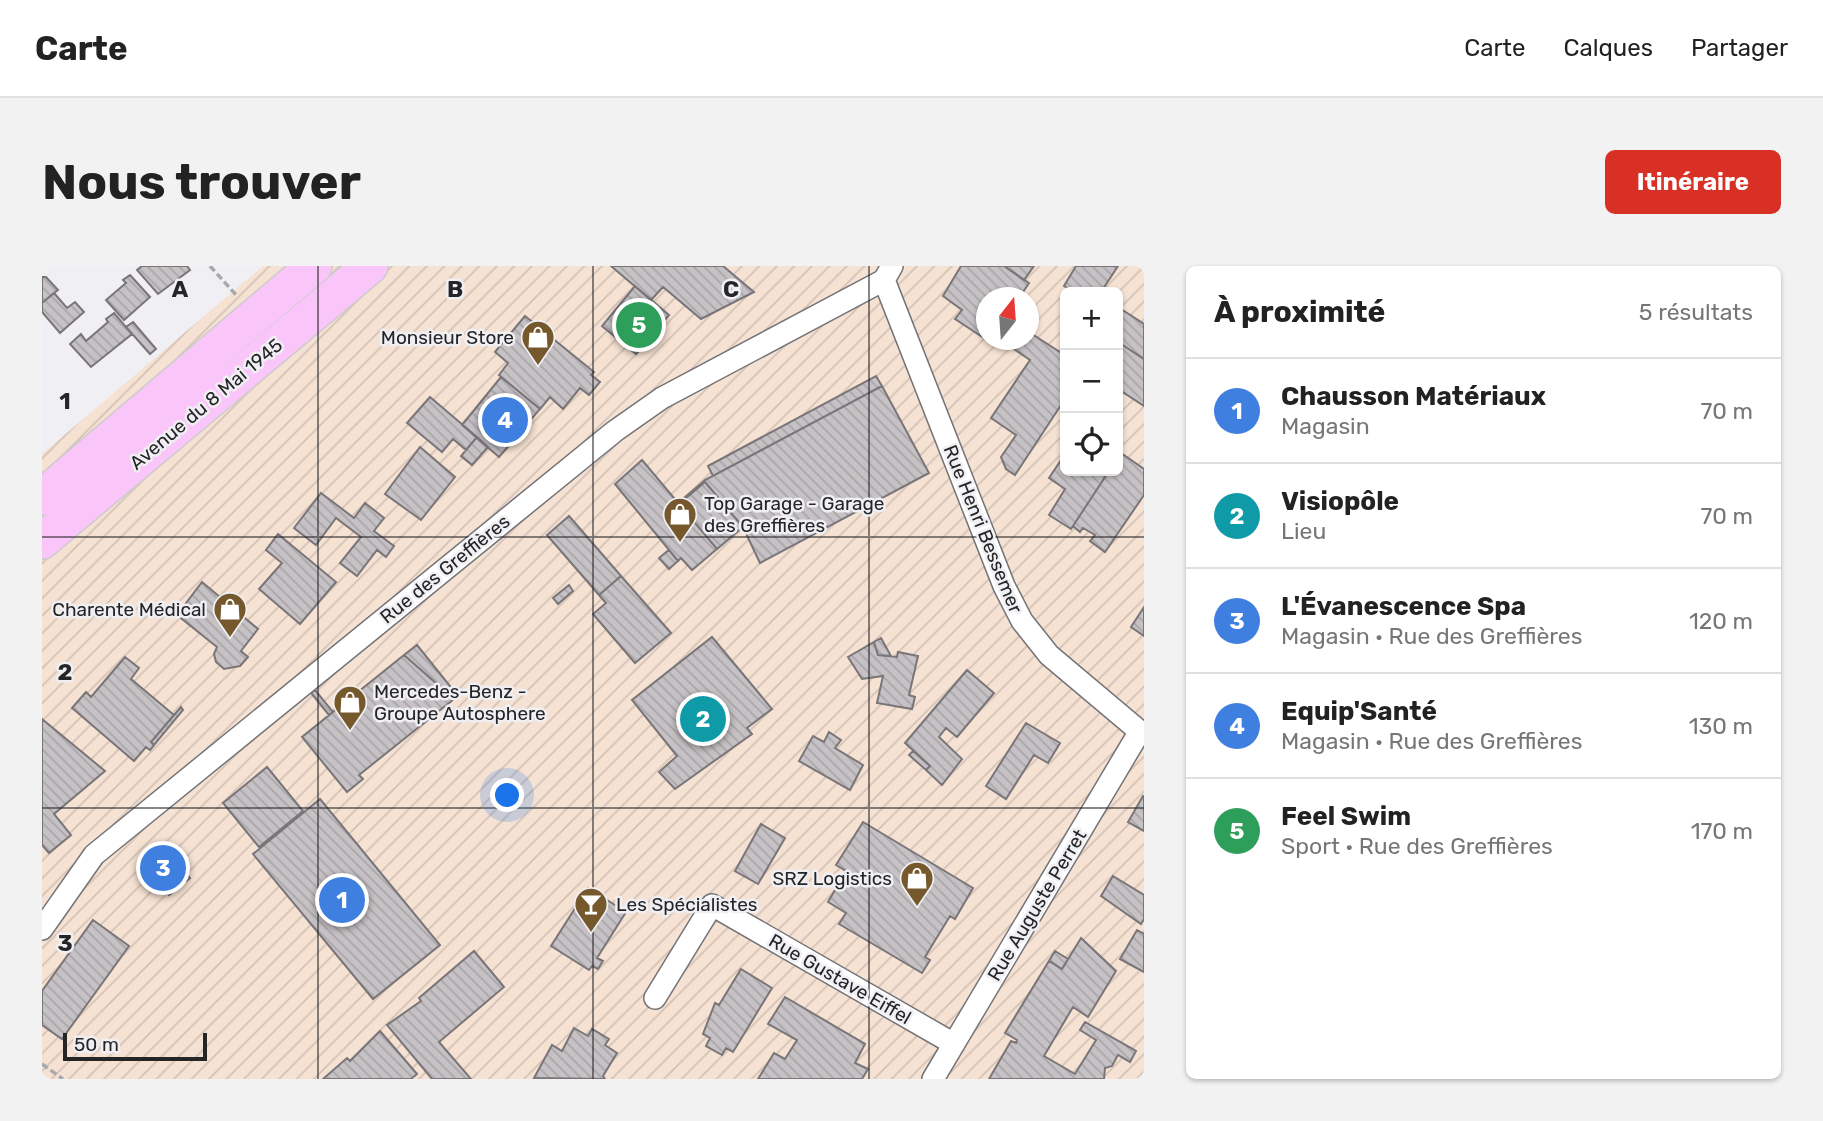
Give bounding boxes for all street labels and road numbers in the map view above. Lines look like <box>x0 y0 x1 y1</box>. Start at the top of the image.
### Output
street label: Avenue du 8 Mai 1945 <box>125 333 287 475</box>
street label: Rue Henri Bessemer <box>939 441 1028 617</box>
street label: Rue des Greffières <box>375 510 515 628</box>
street label: Rue Auguste Perret <box>983 825 1092 985</box>
street label: Rue Gustave Eiffel <box>765 929 915 1029</box>

